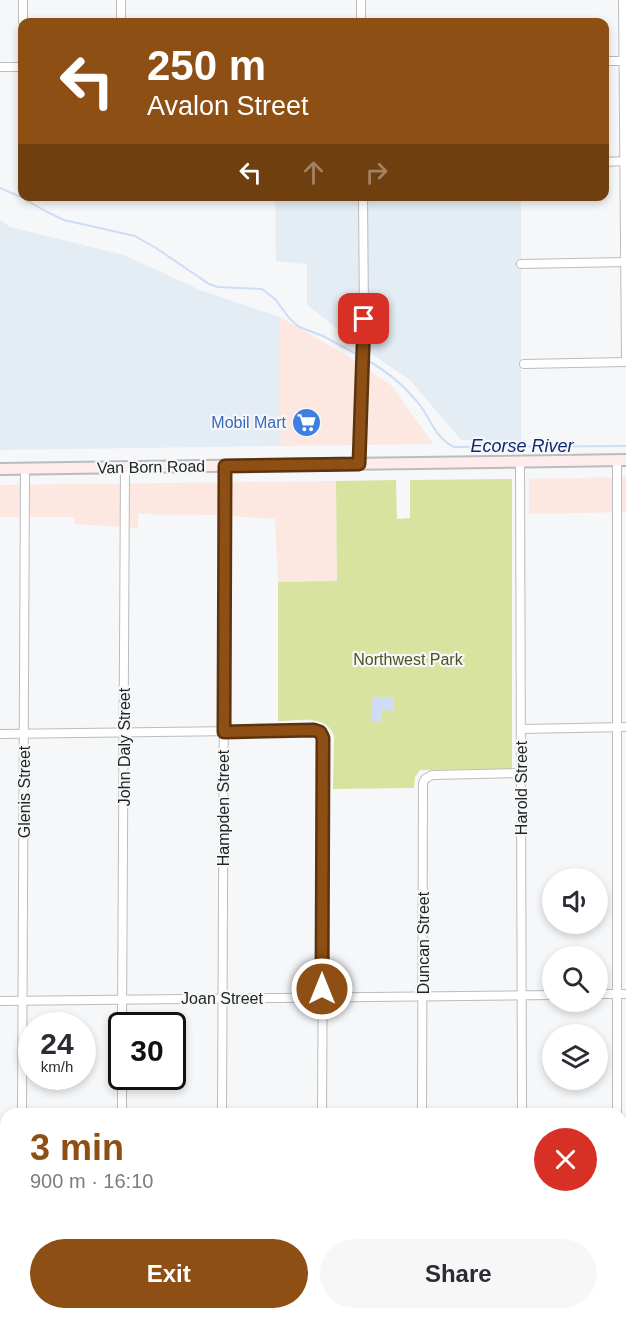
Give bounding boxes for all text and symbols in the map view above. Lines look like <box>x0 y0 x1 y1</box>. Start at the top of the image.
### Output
icon: left <box>48 42 126 120</box>
text: 250 m <box>147 42 266 89</box>
text: Avalon Street <box>147 91 309 121</box>
icon: left <box>234 156 267 189</box>
icon: ahead <box>297 156 330 189</box>
icon: right <box>360 156 393 189</box>
pin <box>338 293 389 344</box>
icon: arrive <box>347 302 380 335</box>
supermarket icon: Mobil Mart <box>291 406 323 438</box>
place label: Mobil Mart <box>211 414 287 431</box>
water label: Ecorse River <box>470 436 575 456</box>
street label: Van Born Road <box>97 458 205 476</box>
park label: Northwest Park <box>353 651 464 668</box>
street label: John Daly Street <box>116 687 133 806</box>
street label: Harold Street <box>513 740 530 835</box>
street label: Glenis Street <box>16 745 33 838</box>
street label: Hampden Street <box>215 749 232 866</box>
map controls <box>542 868 608 1090</box>
button: sound <box>542 868 608 934</box>
street label: Duncan Street <box>415 891 432 994</box>
button: search <box>542 946 608 1012</box>
position arrow <box>290 957 354 1021</box>
street label: Joan Street <box>181 990 263 1007</box>
speed limit sign: 30 <box>108 1012 186 1090</box>
button: layers <box>542 1024 608 1090</box>
text: 24 <box>40 1027 74 1060</box>
text: km/h <box>41 1058 73 1075</box>
text: 3 min <box>30 1127 124 1168</box>
button: close <box>534 1128 597 1191</box>
text: 900 m · 16:10 <box>30 1170 153 1192</box>
button: Exit <box>30 1239 308 1308</box>
button: Share <box>320 1239 597 1308</box>

